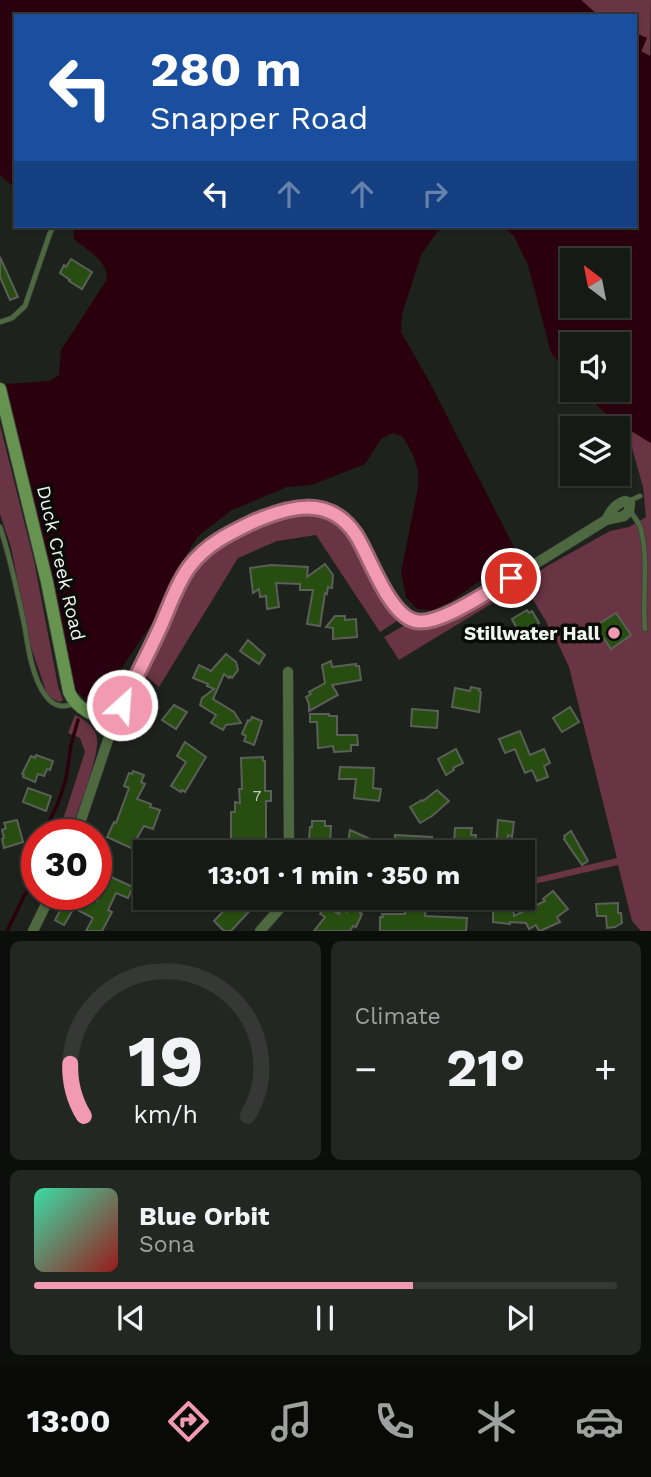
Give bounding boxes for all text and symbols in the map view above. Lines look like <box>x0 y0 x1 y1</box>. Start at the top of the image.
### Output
text: 280 m <box>150 40 302 98</box>
icon: left <box>35 42 126 133</box>
text: Snapper Road <box>150 99 368 137</box>
icon: left <box>197 175 235 213</box>
icon: ahead <box>270 175 308 213</box>
icon: ahead <box>343 175 381 213</box>
icon: right <box>416 175 454 213</box>
north arrow <box>560 248 630 318</box>
map controls <box>560 248 630 486</box>
button: sound <box>560 332 630 402</box>
button: layers <box>560 416 630 486</box>
street label: Duck Creek Road <box>32 483 90 643</box>
pin <box>481 548 541 608</box>
icon: arrive <box>492 559 530 597</box>
place label: Stillwater Hall <box>464 622 601 645</box>
marker: Stillwater Hall <box>606 625 622 641</box>
position arrow <box>85 668 159 742</box>
house number: 7 <box>253 786 262 805</box>
speed limit sign: 30 <box>21 819 112 910</box>
text: 13:01 · 1 min · 350 m <box>208 860 460 890</box>
text: Climate <box>355 1003 441 1030</box>
text: 19 <box>127 1019 203 1105</box>
text: 21° <box>446 1038 525 1099</box>
text: − <box>355 1047 377 1091</box>
text: + <box>594 1047 617 1091</box>
text: km/h <box>133 1100 197 1129</box>
text: Blue Orbit <box>139 1201 269 1231</box>
text: Sona <box>139 1231 195 1258</box>
icon: previous <box>112 1299 150 1337</box>
icon: pause <box>306 1299 344 1337</box>
icon: next <box>501 1299 539 1337</box>
icon: directions <box>164 1397 213 1446</box>
icon: music <box>267 1397 316 1446</box>
icon: phone <box>370 1397 419 1446</box>
icon: climate <box>472 1397 521 1446</box>
icon: car <box>575 1397 624 1446</box>
text: 13:00 <box>27 1402 111 1440</box>

